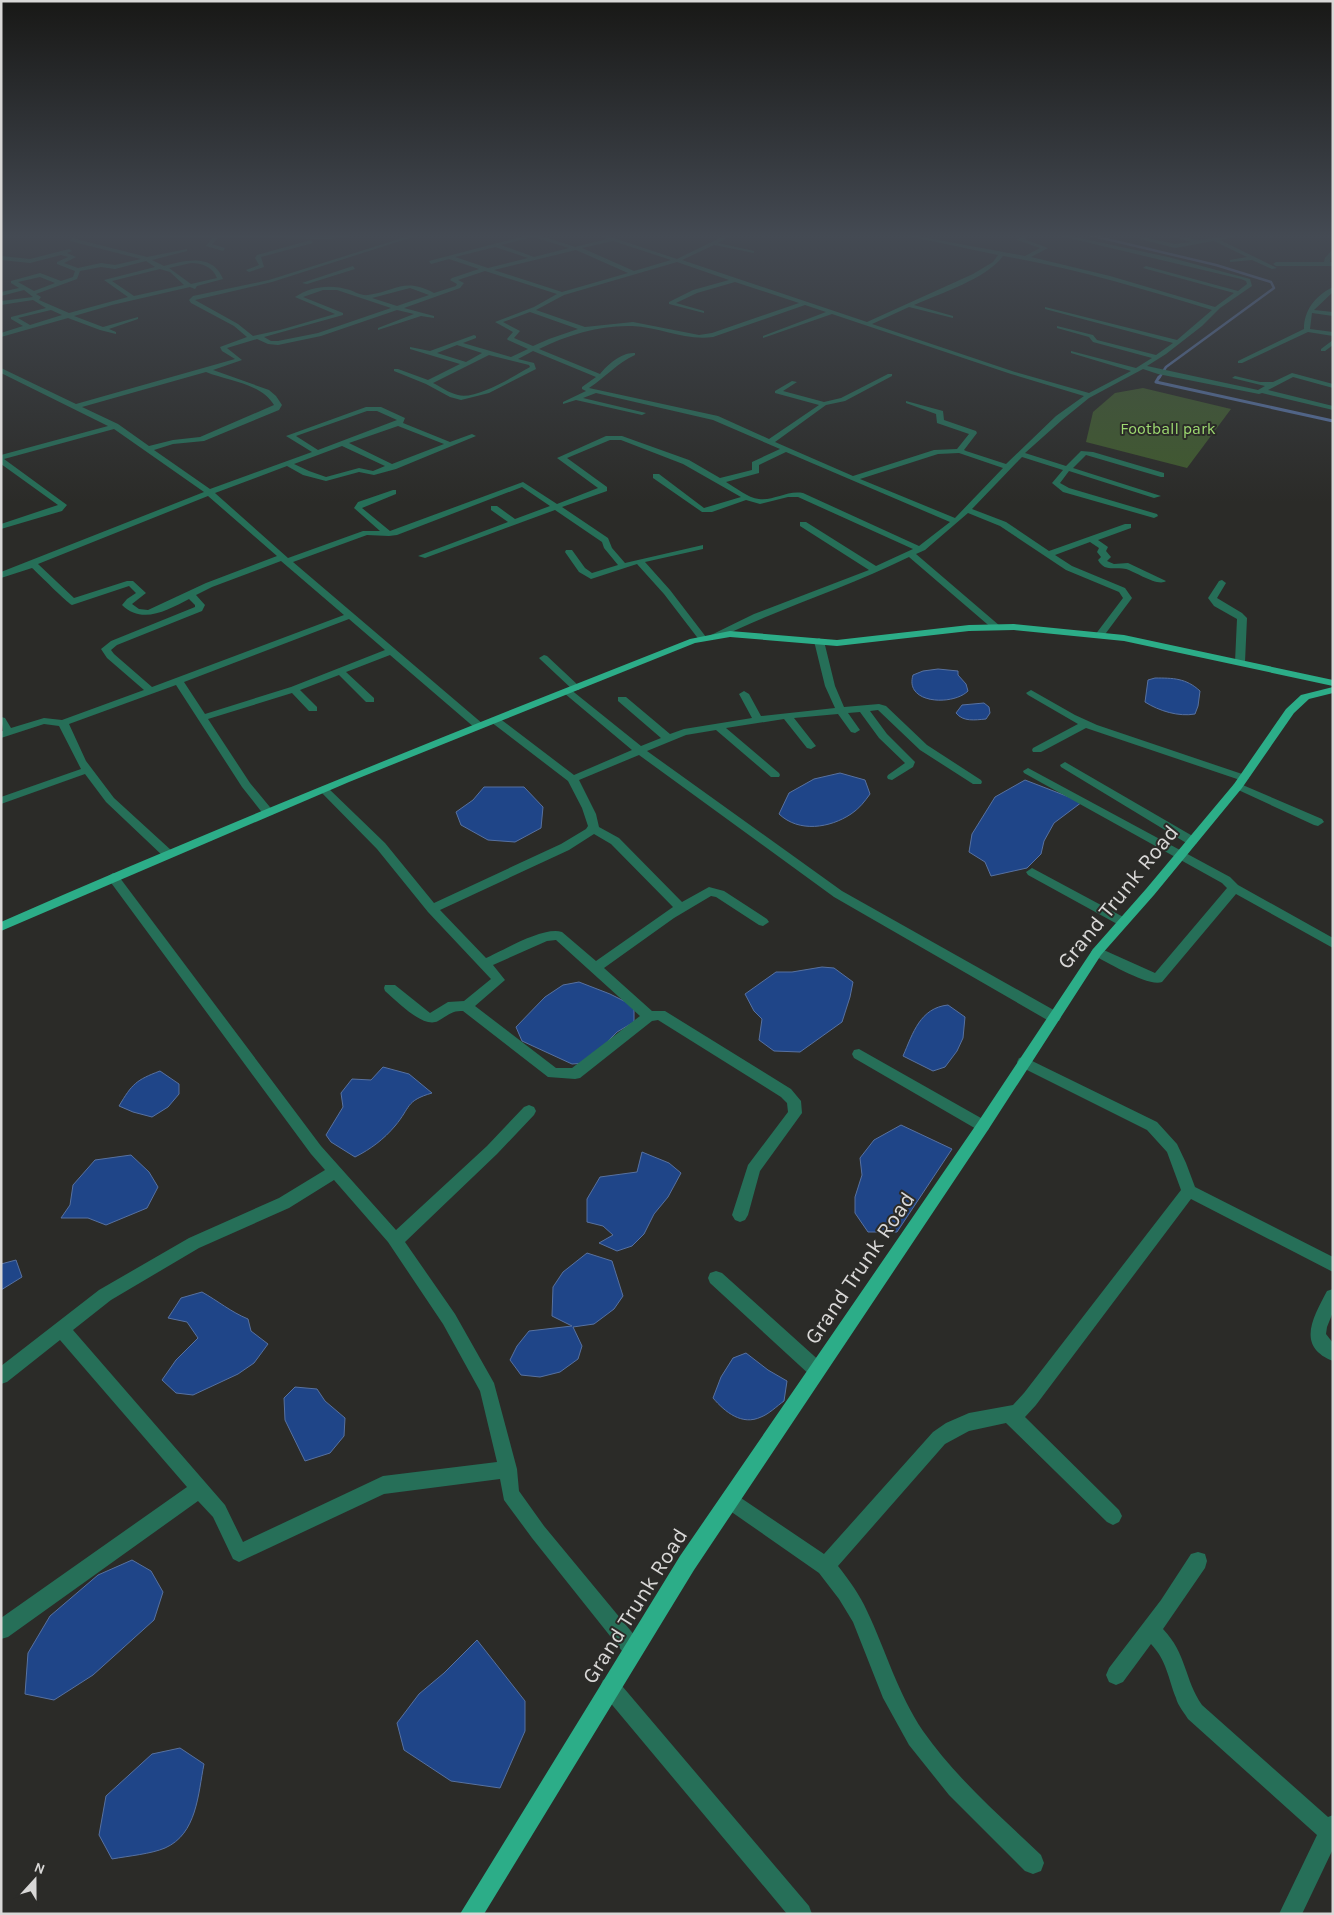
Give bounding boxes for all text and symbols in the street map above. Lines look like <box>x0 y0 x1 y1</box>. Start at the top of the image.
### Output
park label: Football park <box>1120 419 1216 438</box>
street label: Grand Trunk Road <box>1052 820 1184 974</box>
street label: Grand Trunk Road <box>799 1187 921 1349</box>
street label: Grand Trunk Road <box>577 1524 693 1688</box>
north arrow <box>10 1855 60 1905</box>
text: N <box>32 1859 47 1878</box>

